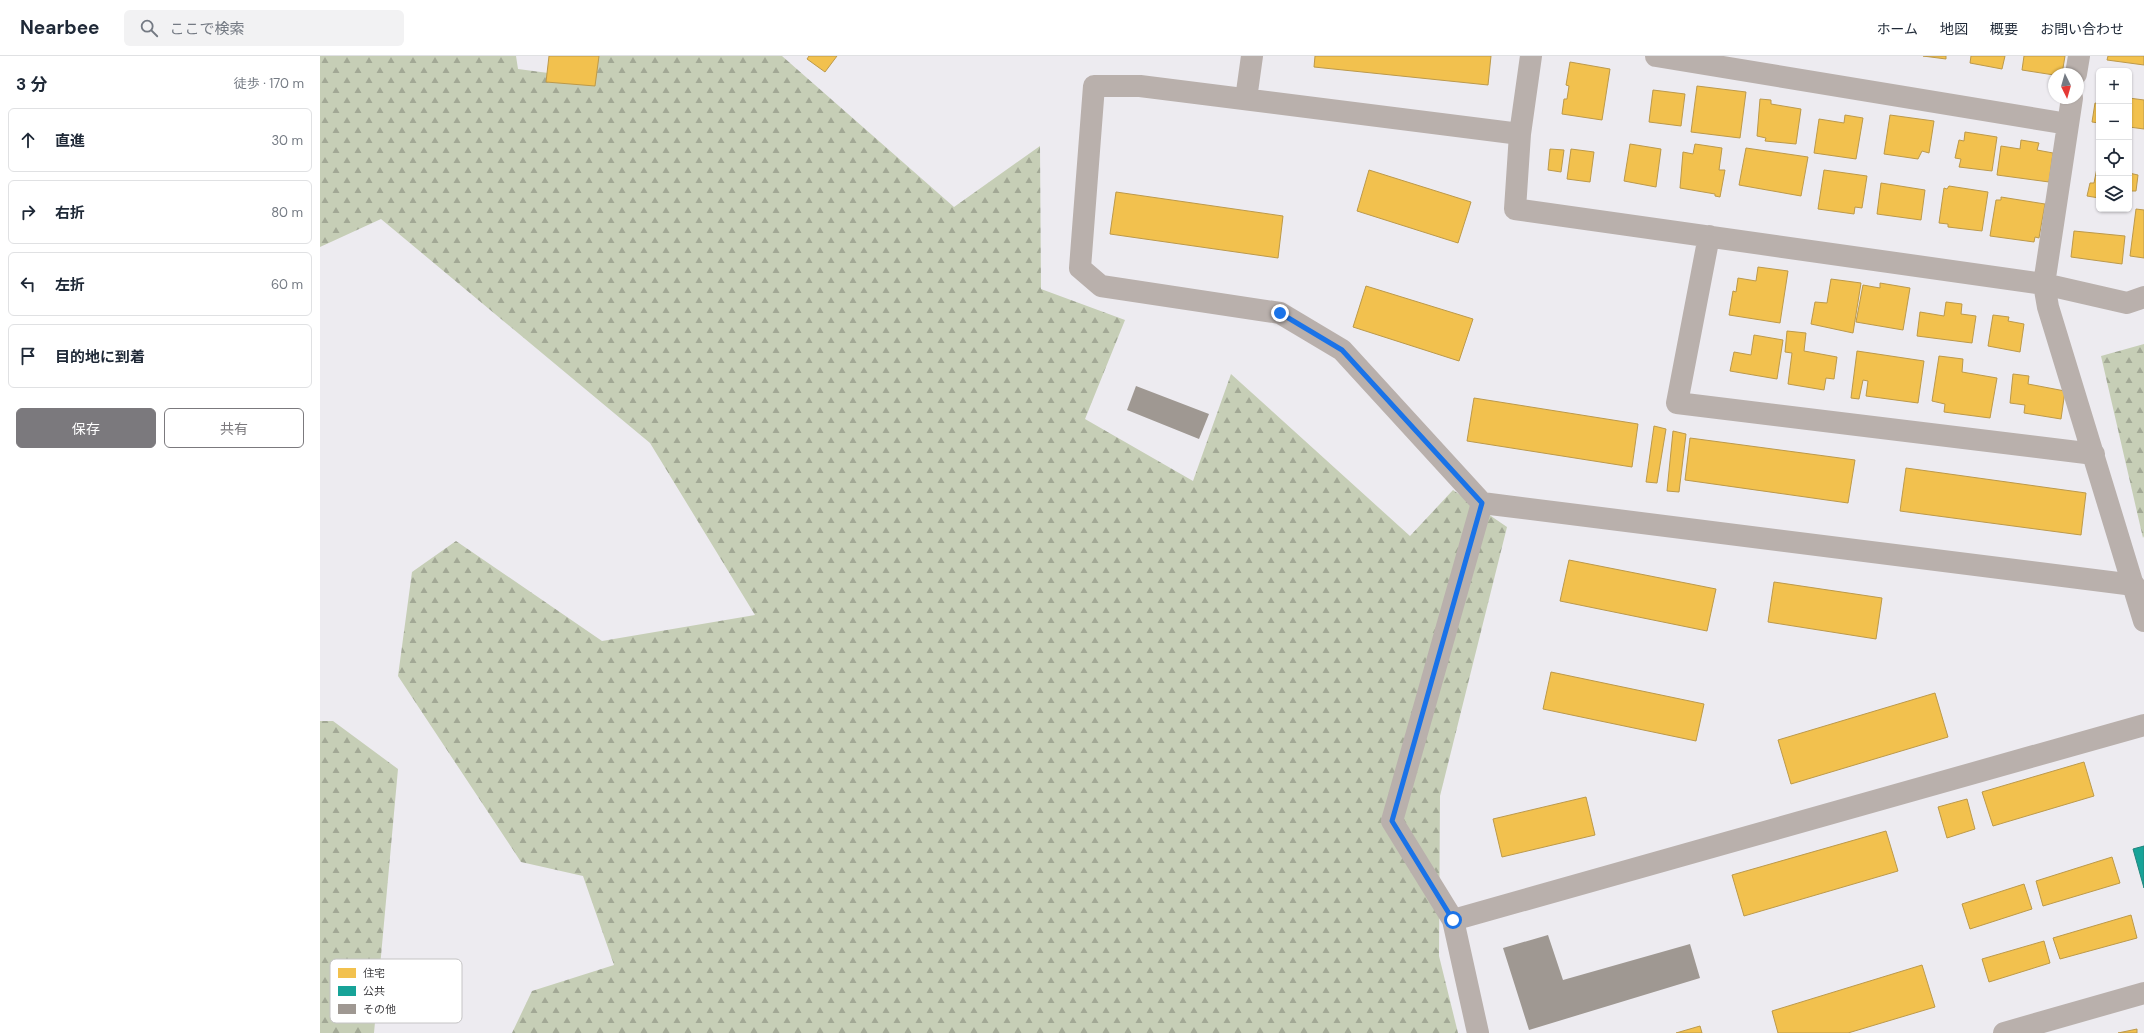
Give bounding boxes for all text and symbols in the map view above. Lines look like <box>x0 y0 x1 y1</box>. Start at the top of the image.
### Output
search box <box>124 10 404 46</box>
text: Nearbee <box>20 15 100 40</box>
icon: search <box>138 17 160 39</box>
text: ここで検索 <box>170 19 245 39</box>
text: ホーム <box>1876 20 1918 38</box>
text: 地図 <box>1940 20 1968 38</box>
text: 概要 <box>1990 20 2018 38</box>
text: お問い合わせ <box>2040 20 2124 38</box>
north arrow <box>2048 68 2084 104</box>
map controls <box>2096 68 2132 212</box>
button: + <box>2096 68 2132 104</box>
text: 3 分 <box>16 73 47 95</box>
text: 徒歩 · 170 m <box>234 75 304 92</box>
button: − <box>2096 104 2132 140</box>
icon: ahead <box>17 129 39 151</box>
text: 直進 <box>55 131 85 151</box>
text: 30 m <box>271 132 303 149</box>
button: locate <box>2096 140 2132 176</box>
button: layers <box>2096 176 2132 212</box>
icon: right <box>17 201 39 223</box>
text: 右折 <box>55 203 85 223</box>
text: 80 m <box>271 204 303 221</box>
icon: left <box>17 273 39 295</box>
text: 左折 <box>55 275 85 295</box>
text: 60 m <box>271 276 303 293</box>
route end <box>1271 304 1289 322</box>
icon: arrive <box>17 345 39 367</box>
text: 目的地に到着 <box>55 347 145 367</box>
button: 保存 <box>16 408 156 448</box>
button: 共有 <box>164 408 304 448</box>
route start <box>1444 911 1462 929</box>
legend <box>330 959 462 1023</box>
text: 住宅 <box>363 966 385 980</box>
text: 公共 <box>363 984 385 998</box>
text: その他 <box>363 1002 396 1016</box>

